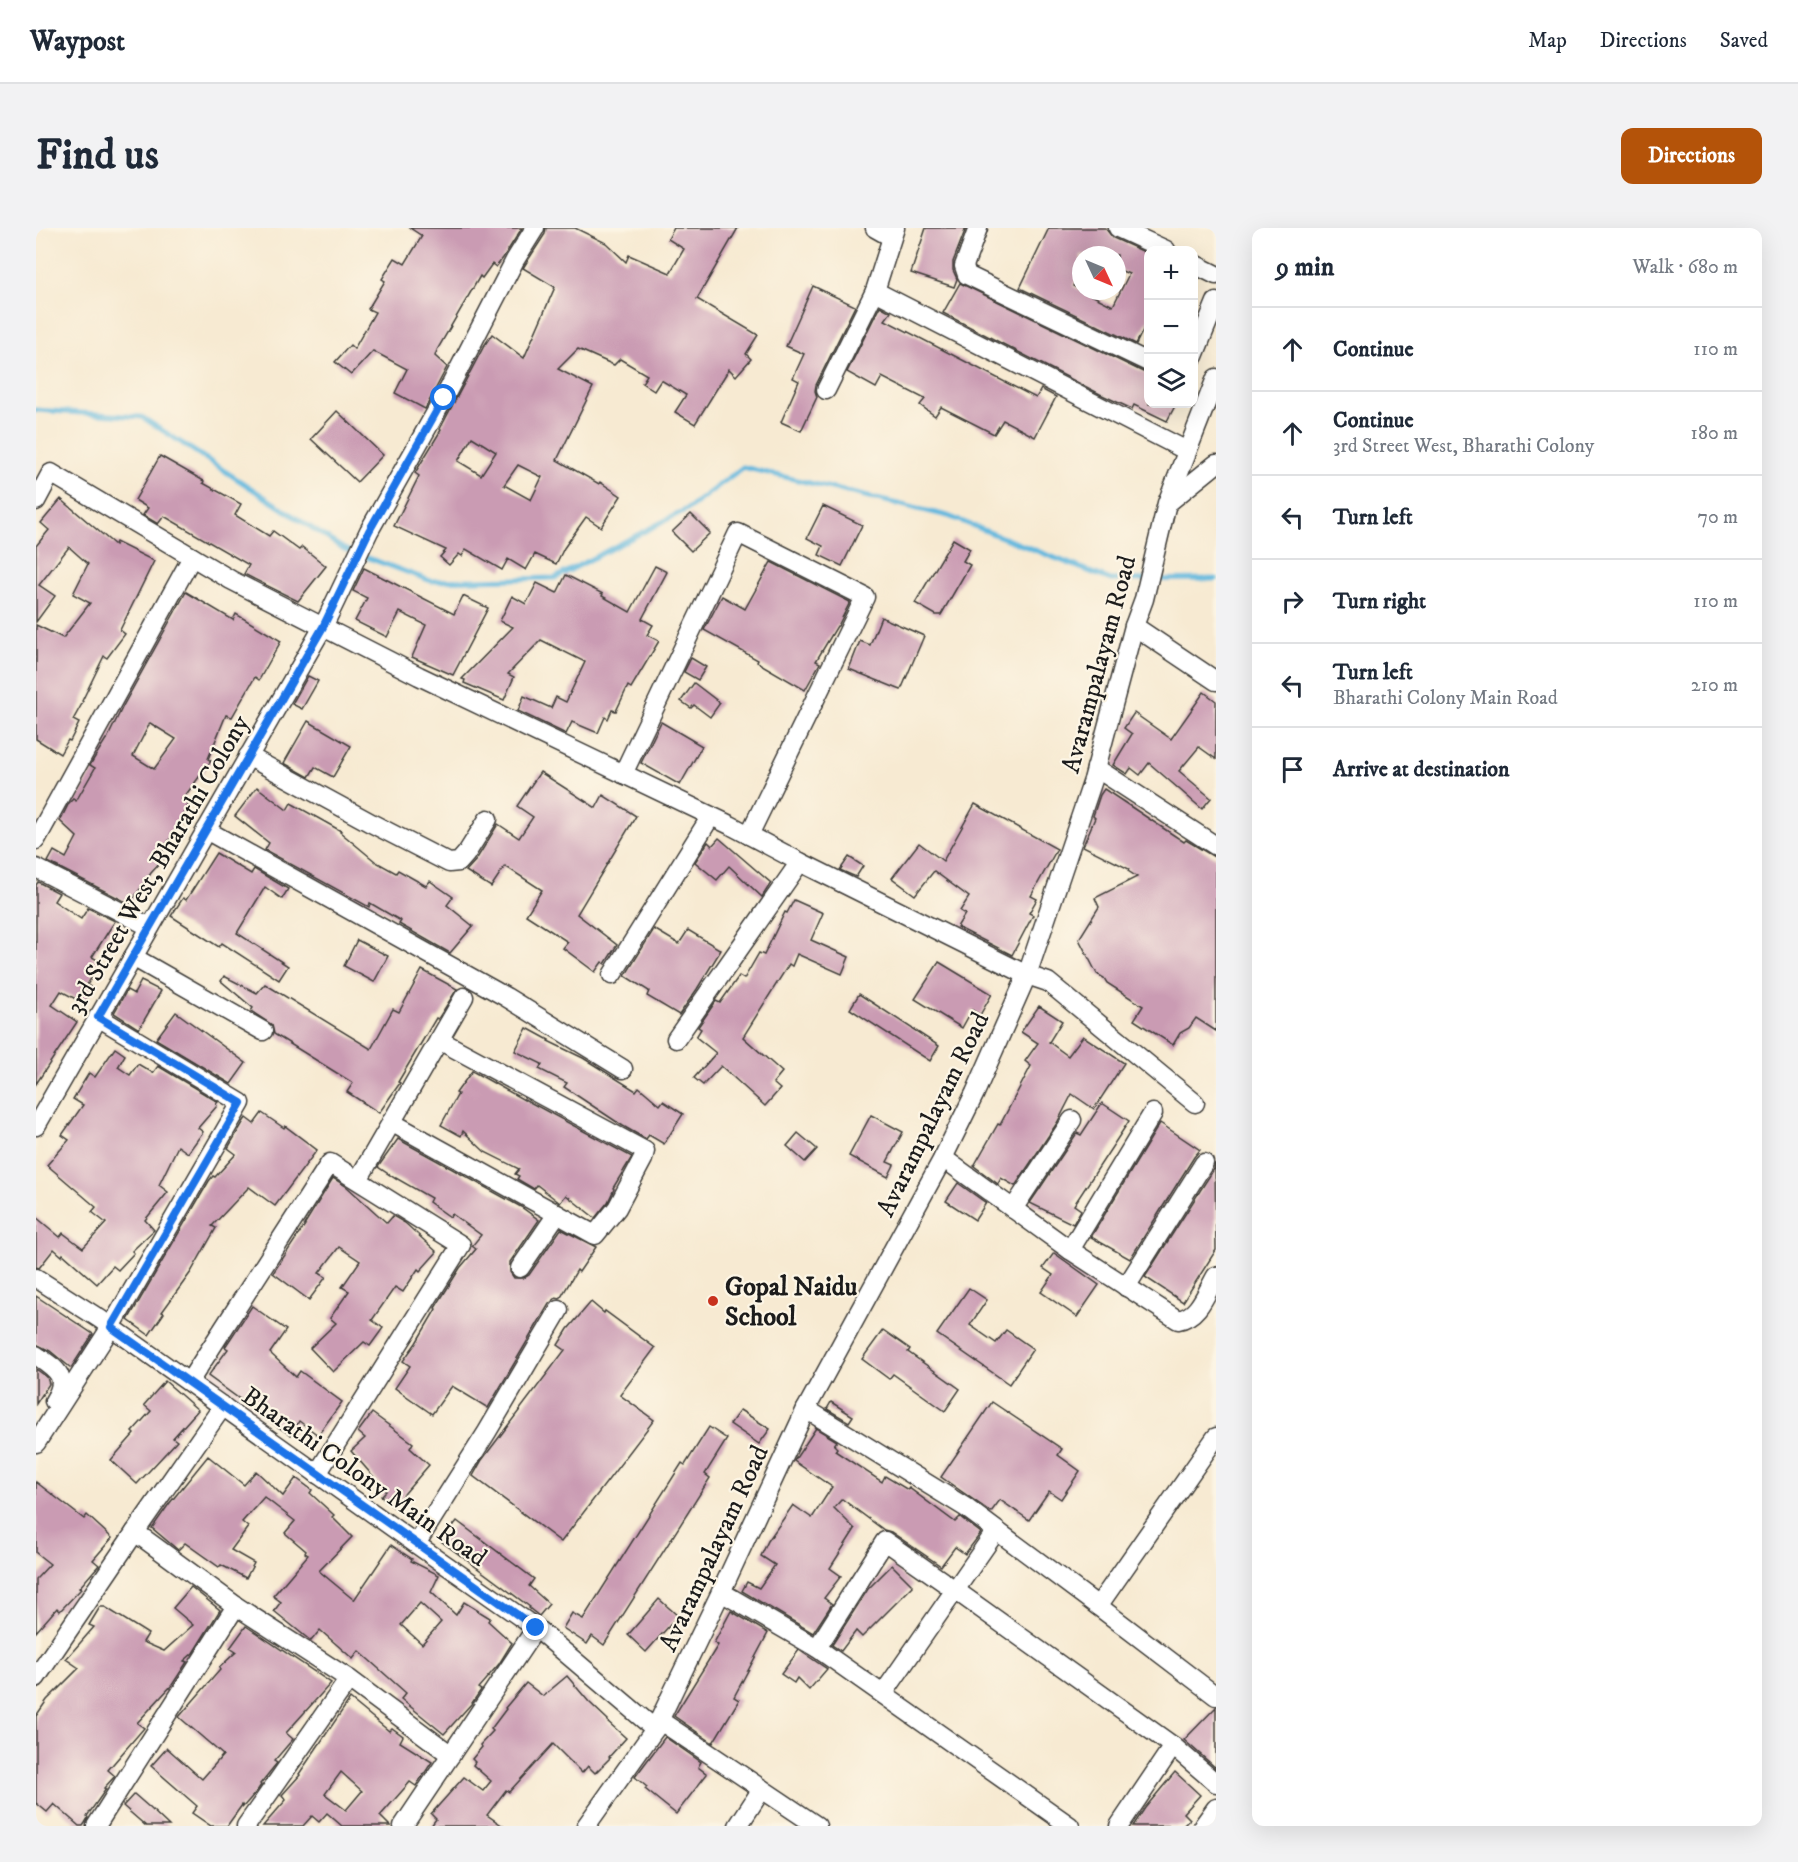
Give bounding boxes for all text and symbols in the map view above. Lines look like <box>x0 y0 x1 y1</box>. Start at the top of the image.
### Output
text: Waypost <box>30 24 125 59</box>
text: Map <box>1528 28 1567 54</box>
text: Directions <box>1600 28 1687 54</box>
text: Saved <box>1720 28 1768 54</box>
button: Directions <box>1621 128 1762 184</box>
text: Find us <box>36 130 159 182</box>
north arrow <box>1072 246 1126 300</box>
map controls <box>1144 246 1198 408</box>
button: + <box>1144 246 1198 300</box>
text: 9 min <box>1276 251 1334 284</box>
text: Walk · 680 m <box>1633 255 1738 280</box>
button: − <box>1144 300 1198 354</box>
icon: ahead <box>1276 333 1309 366</box>
text: Continue <box>1333 336 1414 363</box>
text: 110 m <box>1693 337 1738 362</box>
button: layers <box>1144 354 1198 408</box>
route start <box>430 384 456 410</box>
text: Continue <box>1333 407 1414 434</box>
icon: ahead <box>1276 417 1309 450</box>
text: 180 m <box>1691 421 1738 446</box>
text: 3rd Street West, Bharathi Colony <box>1333 434 1594 459</box>
icon: left <box>1276 501 1309 534</box>
text: Turn left <box>1333 504 1413 531</box>
text: 70 m <box>1697 505 1738 530</box>
street label: Avarampalayam Road <box>1055 552 1144 777</box>
icon: right <box>1276 585 1309 618</box>
text: Turn right <box>1333 588 1426 615</box>
text: 110 m <box>1693 589 1738 614</box>
text: Turn left <box>1333 659 1413 686</box>
icon: left <box>1276 669 1309 702</box>
text: 210 m <box>1691 673 1738 698</box>
text: Bharathi Colony Main Road <box>1333 686 1558 711</box>
street label: 3rd Street West, Bharathi Colony <box>59 709 258 1020</box>
icon: arrive <box>1276 753 1309 786</box>
text: Arrive at destination <box>1333 756 1510 783</box>
street label: Avarampalayam Road <box>869 1007 997 1223</box>
place label: Gopal Naidu School <box>725 1271 858 1334</box>
marker: Gopal Naidu School <box>706 1294 720 1308</box>
street label: Bharathi Colony Main Road <box>235 1380 493 1575</box>
street label: Avarampalayam Road <box>652 1440 777 1657</box>
route end <box>522 1614 548 1640</box>

